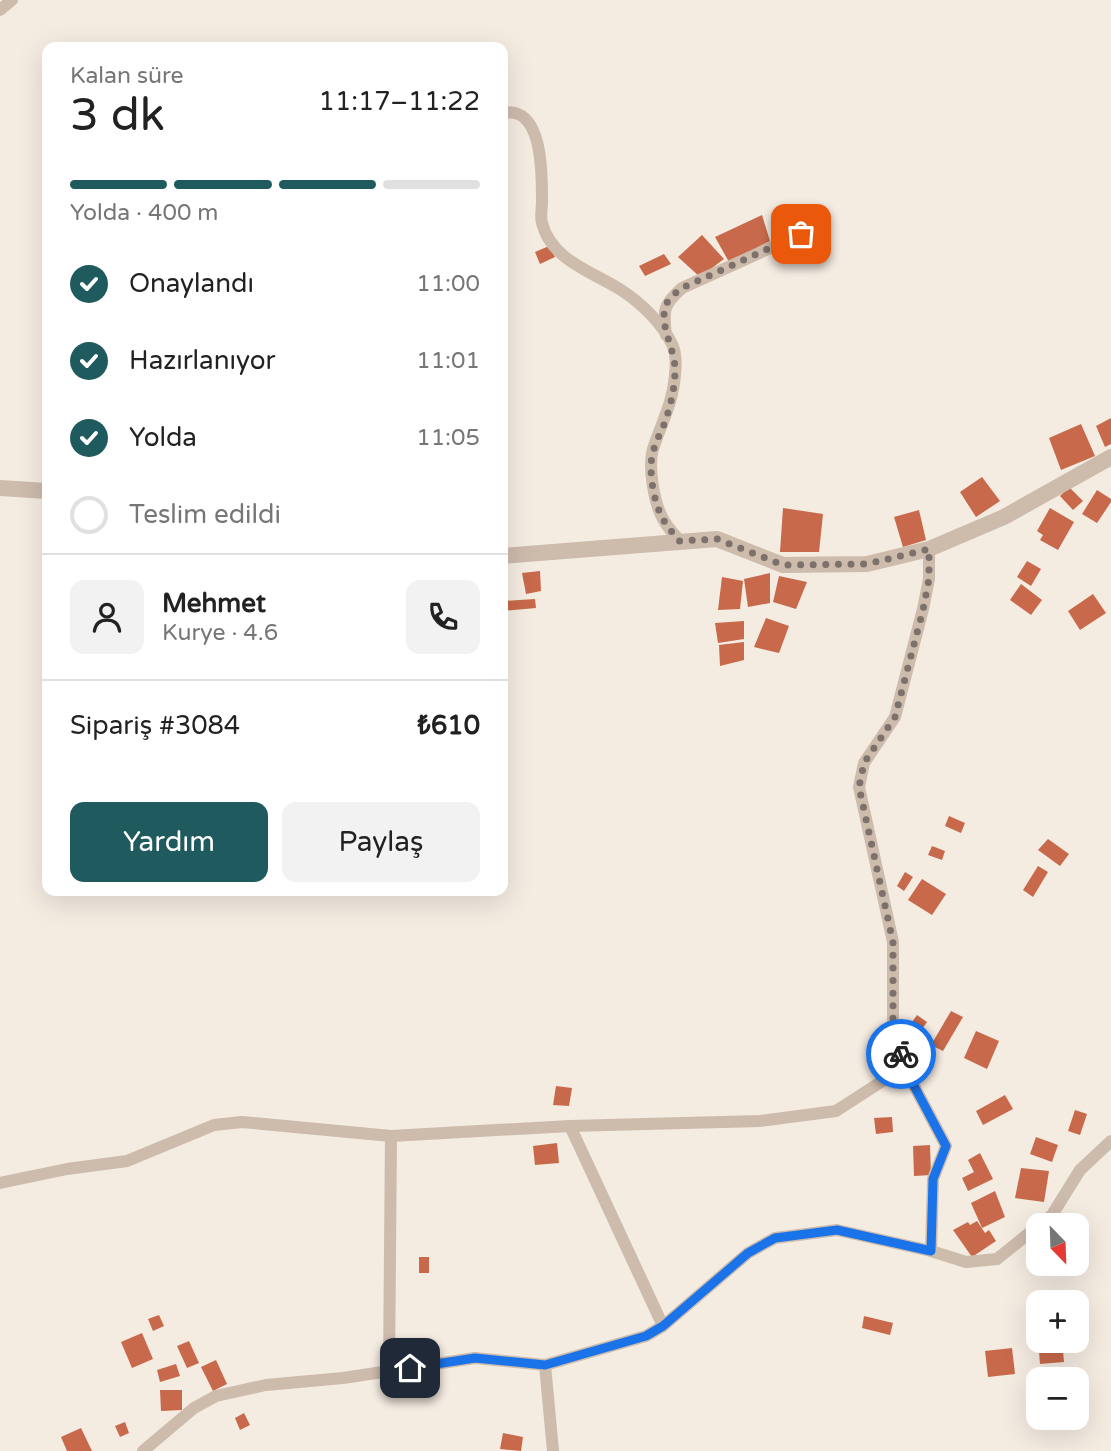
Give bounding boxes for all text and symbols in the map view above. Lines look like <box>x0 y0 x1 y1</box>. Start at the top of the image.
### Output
text: Kalan süre <box>70 62 184 90</box>
text: 11:17–11:22 <box>319 86 480 117</box>
text: 3 dk <box>70 88 165 143</box>
text: Yolda · 400 m <box>70 199 219 227</box>
pin <box>771 204 831 264</box>
icon: bag <box>782 215 820 253</box>
icon: check <box>70 265 108 303</box>
text: Onaylandı <box>129 268 254 299</box>
text: 11:00 <box>416 270 480 298</box>
icon: check <box>70 342 108 380</box>
text: Hazırlanıyor <box>129 345 276 376</box>
text: 11:01 <box>416 347 480 375</box>
icon: check <box>70 419 108 457</box>
text: Yolda <box>129 422 197 453</box>
text: 11:05 <box>416 424 480 452</box>
text: Teslim edildi <box>129 499 281 530</box>
button: person <box>70 580 144 654</box>
button: phone <box>406 580 480 654</box>
text: Mehmet <box>162 588 266 619</box>
text: Kurye · 4.6 <box>162 619 278 647</box>
text: Sipariş #3084 <box>70 710 240 741</box>
text: ₺610 <box>417 710 480 741</box>
button: Yardım <box>70 802 268 882</box>
button: Paylaş <box>282 802 480 882</box>
courier <box>866 1019 936 1089</box>
icon: bike <box>882 1035 920 1073</box>
north arrow <box>1026 1213 1088 1276</box>
map controls <box>1026 1213 1089 1430</box>
button: + <box>1026 1290 1089 1353</box>
pin <box>380 1338 440 1398</box>
icon: home <box>391 1349 429 1387</box>
button: − <box>1026 1367 1089 1430</box>

